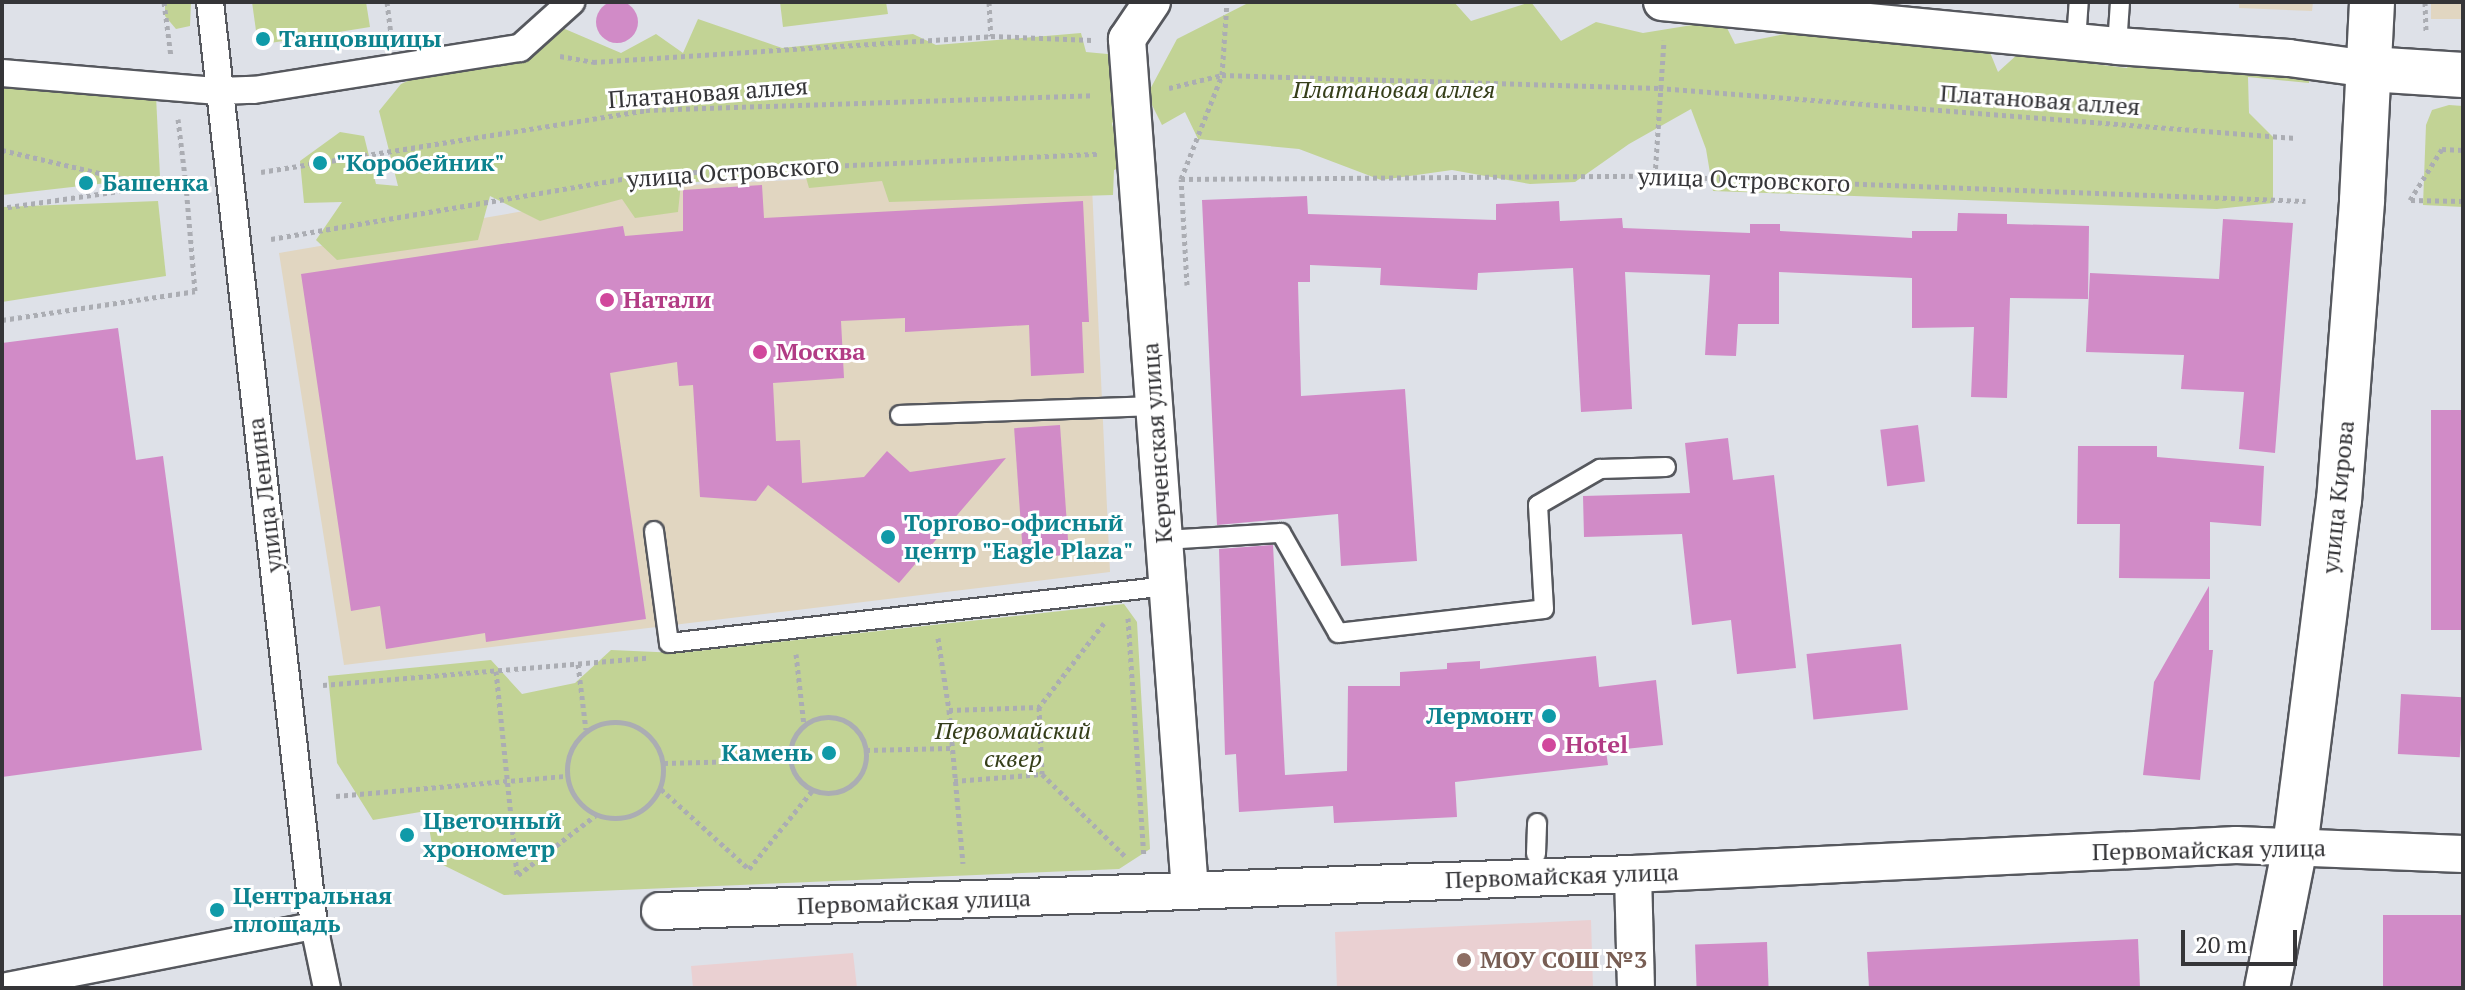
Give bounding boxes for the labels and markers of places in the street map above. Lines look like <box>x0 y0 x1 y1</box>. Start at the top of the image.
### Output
place label: Танцовщицы <box>279 25 442 53</box>
marker: Танцовщицы <box>254 30 272 48</box>
place label: "Коробейник" <box>336 149 504 177</box>
marker: "Коробейник" <box>311 154 329 172</box>
place label: Башенка <box>102 169 209 197</box>
marker: Башенка <box>77 174 95 192</box>
place label: Натали <box>623 286 711 314</box>
marker: Натали <box>598 291 616 309</box>
place label: Москва <box>776 338 866 366</box>
marker: Москва <box>751 343 769 361</box>
place label: Торгово-офисный центр "Eagle Plaza" <box>904 509 1134 565</box>
marker: Торгово-офисный центр "Eagle Plaza" <box>879 528 897 546</box>
place label: Лермонт <box>1426 702 1533 730</box>
marker: Лермонт <box>1540 707 1558 725</box>
place label: Hotel <box>1565 731 1628 759</box>
marker: Hotel <box>1540 736 1558 754</box>
place label: Камень <box>721 739 813 767</box>
marker: Камень <box>820 744 838 762</box>
place label: Цветочный хронометр <box>423 807 562 863</box>
marker: Цветочный хронометр <box>398 826 416 844</box>
place label: Центральная площадь <box>233 882 392 938</box>
marker: Центральная площадь <box>208 901 226 919</box>
place label: МОУ СОШ №3 <box>1480 946 1648 974</box>
marker: МОУ СОШ №3 <box>1455 951 1473 969</box>

